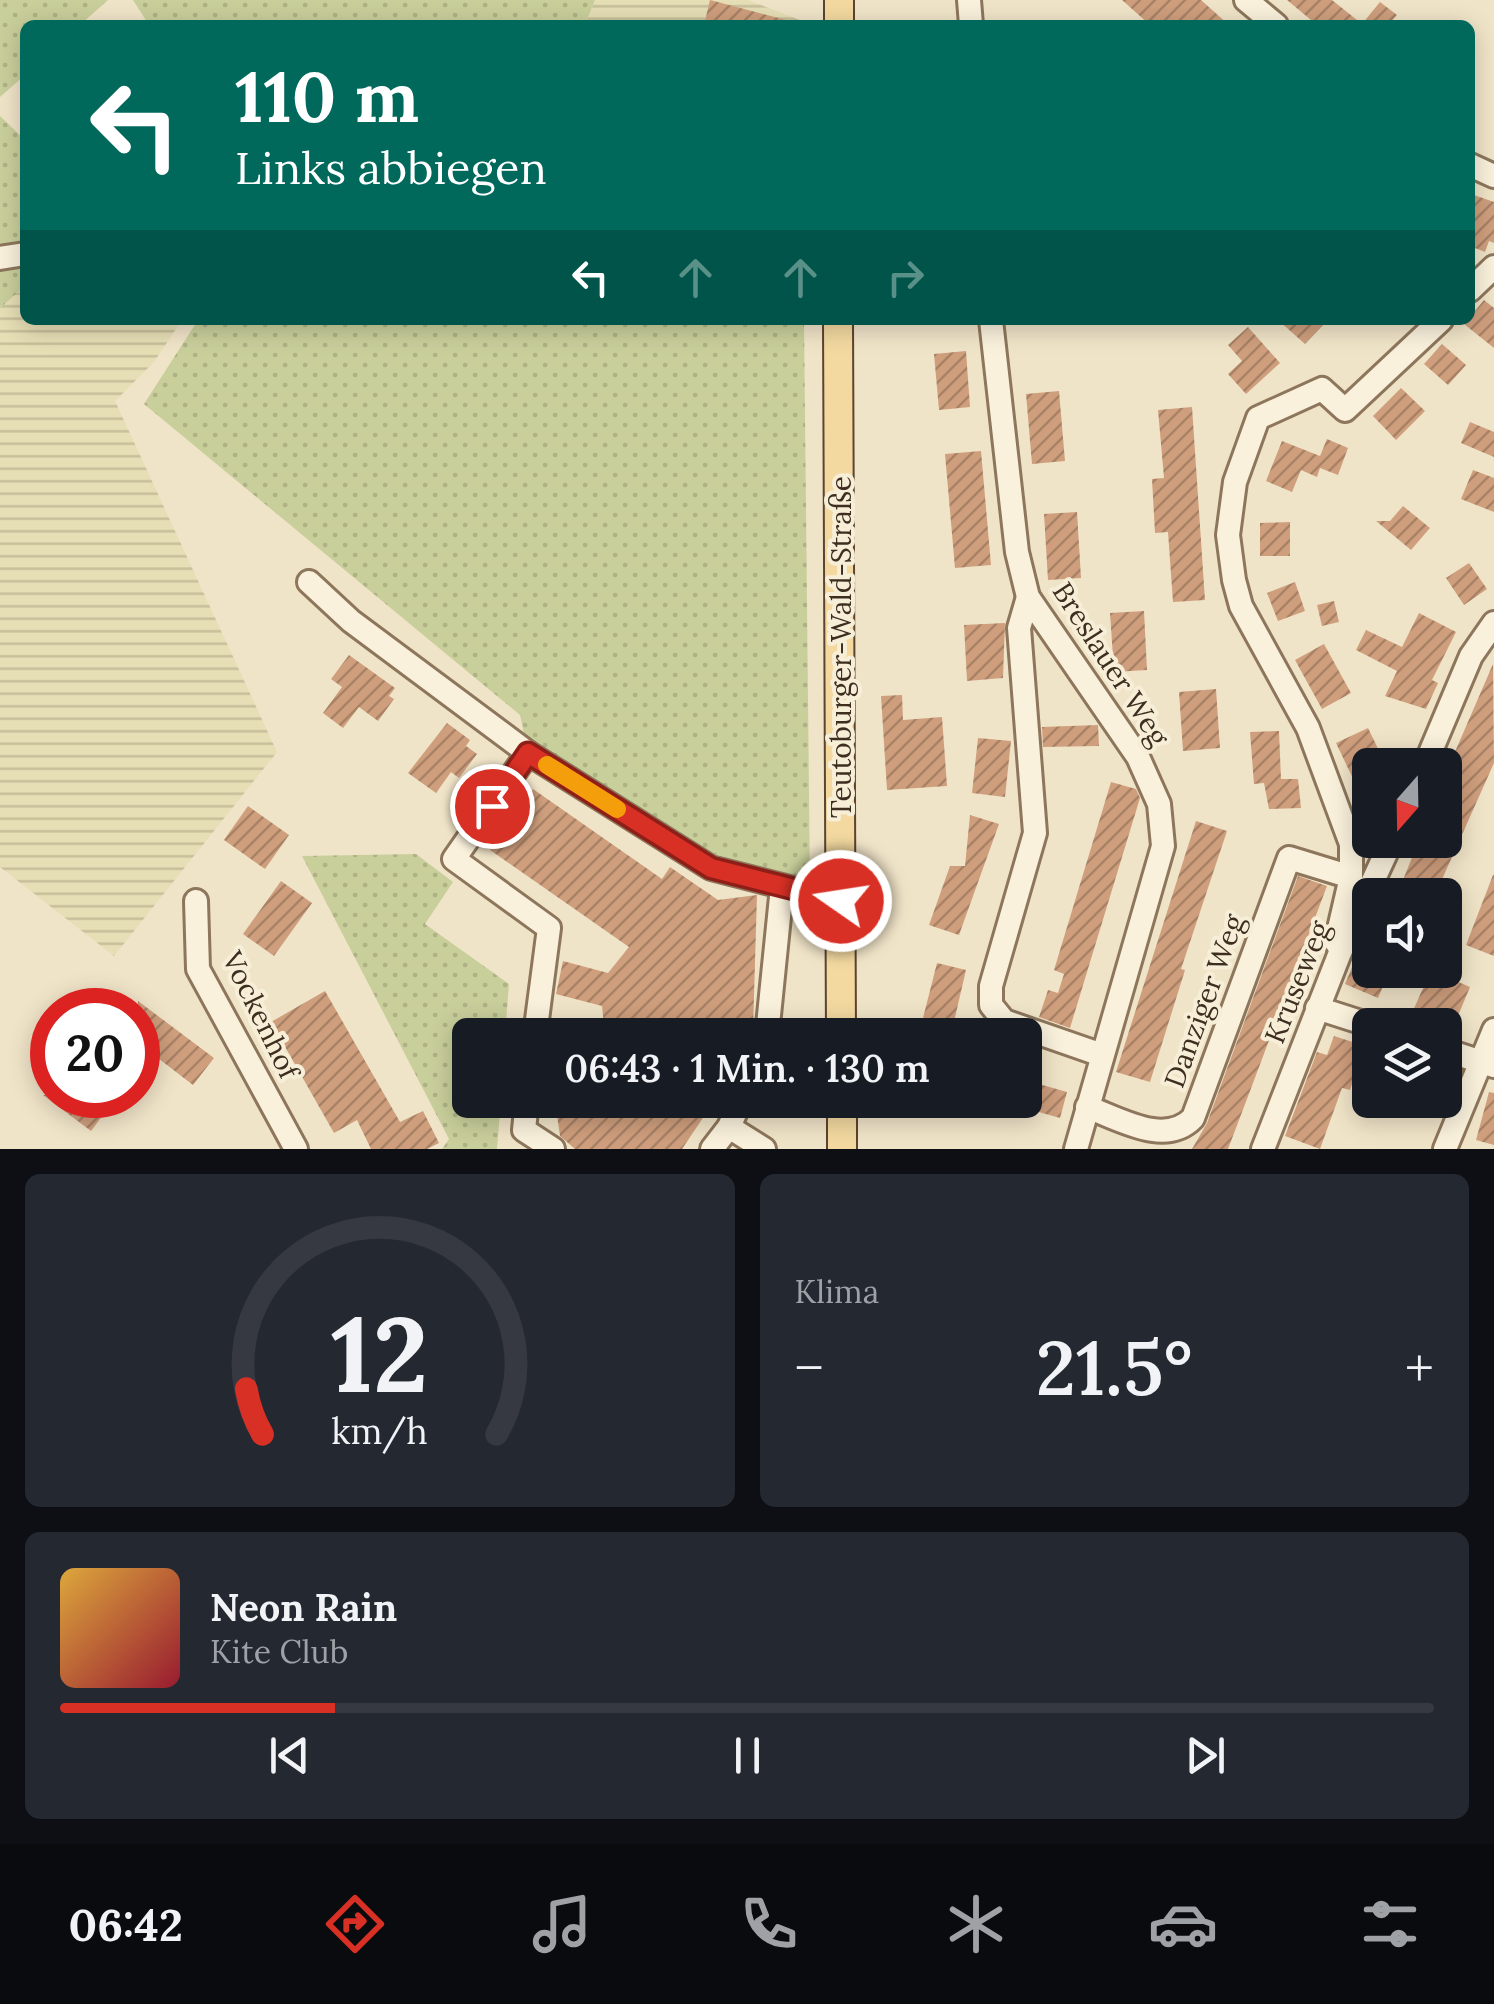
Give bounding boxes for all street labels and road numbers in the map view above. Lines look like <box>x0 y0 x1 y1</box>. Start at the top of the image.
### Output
street label: Teutoburger-Wald-Straße <box>823 476 859 818</box>
street label: Breslauer Weg <box>1045 575 1178 753</box>
street label: Danziger Weg <box>1156 909 1252 1093</box>
street label: Kruseweg <box>1256 915 1338 1048</box>
street label: Vockenhof <box>214 944 309 1087</box>

